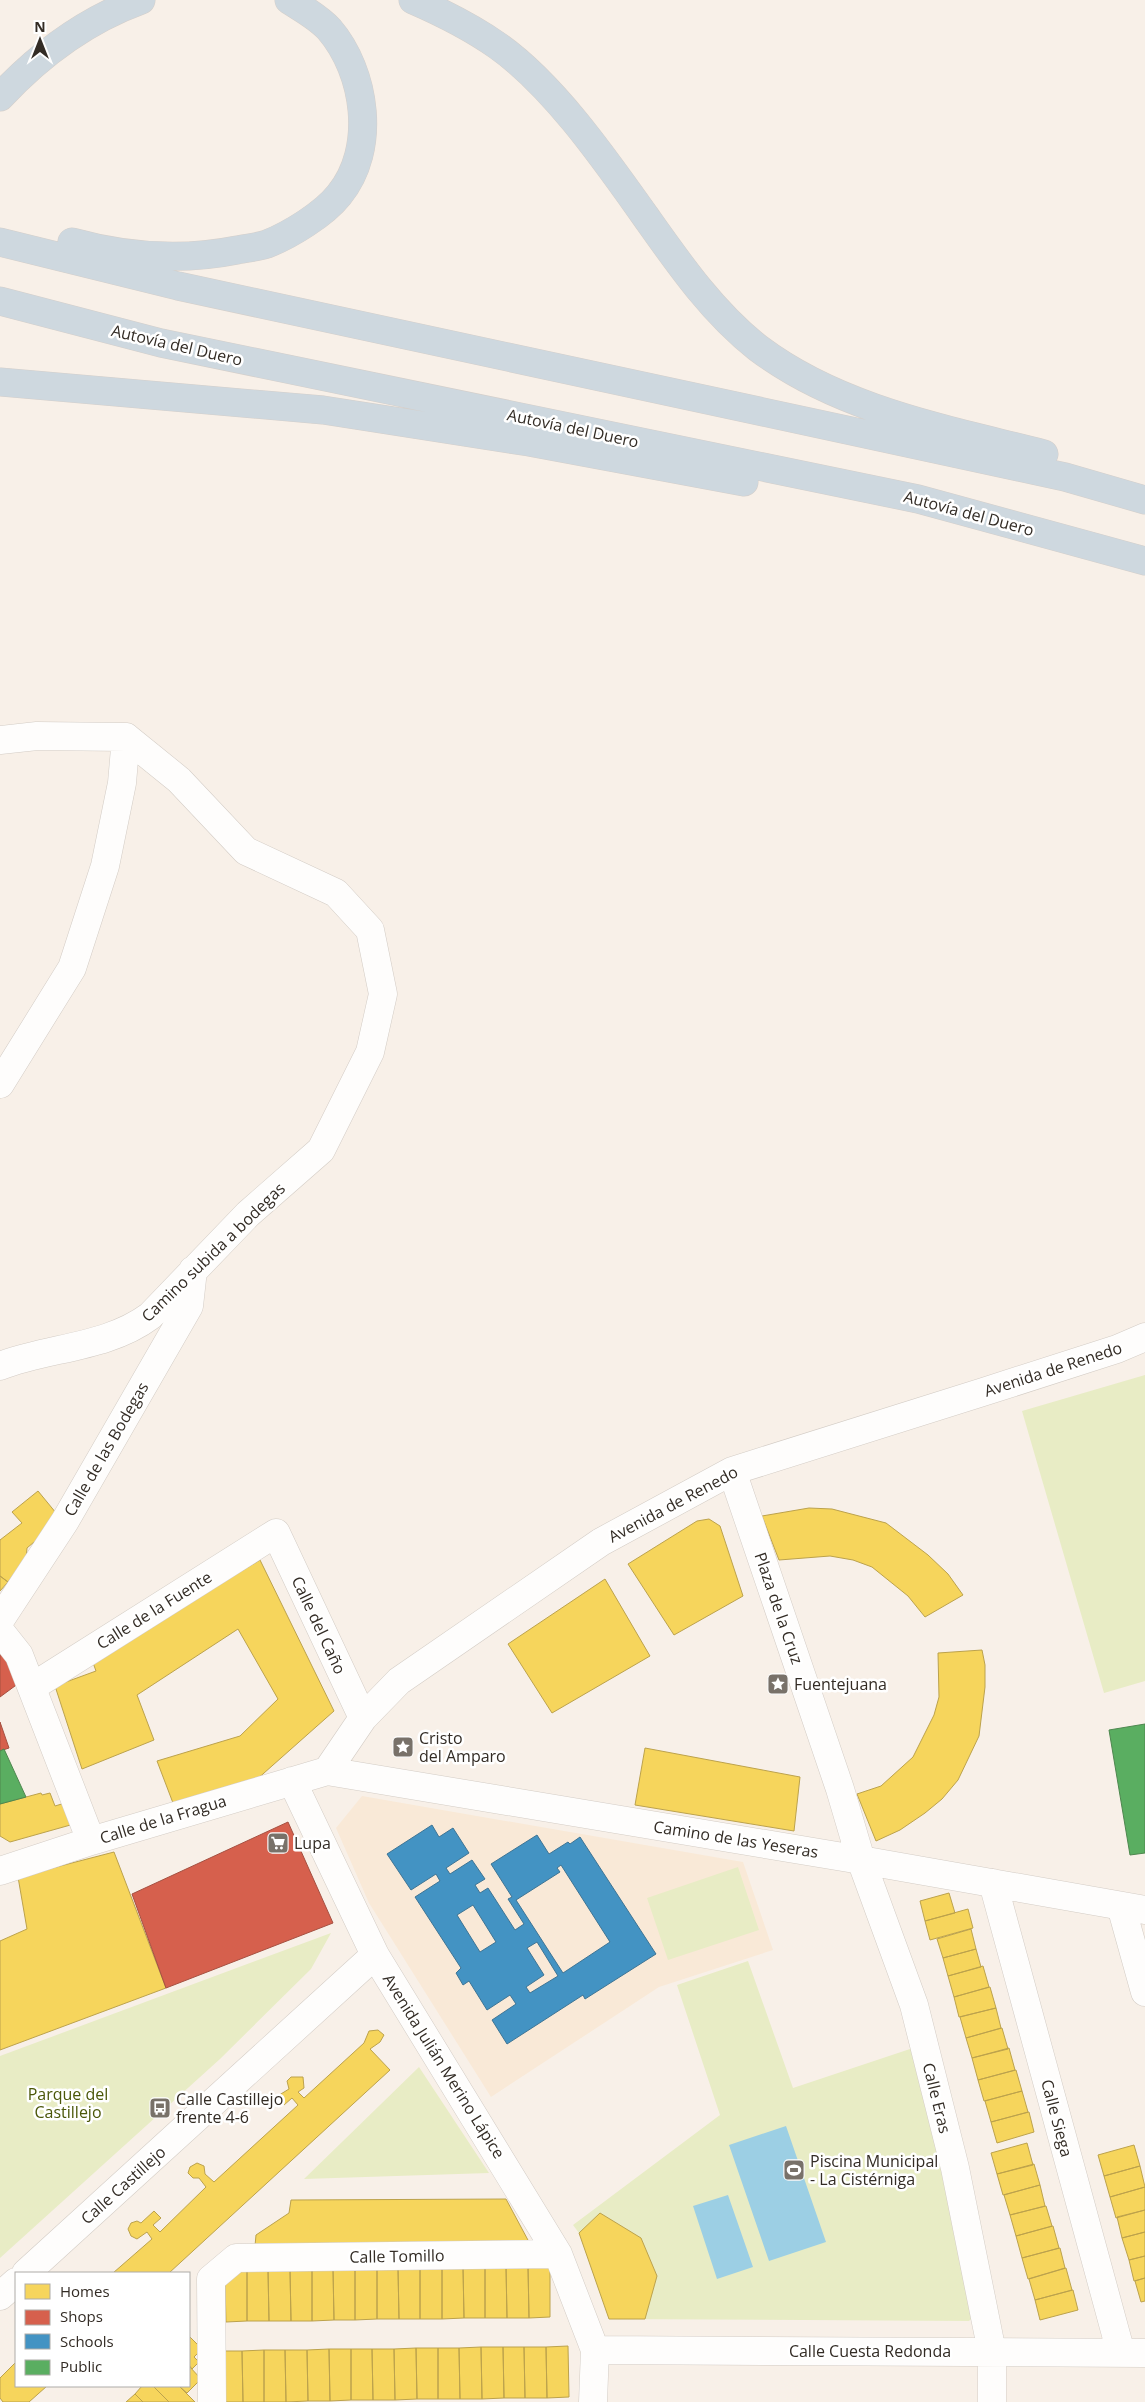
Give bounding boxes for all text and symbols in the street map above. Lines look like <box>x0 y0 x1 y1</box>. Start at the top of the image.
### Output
north arrow <box>15 15 65 65</box>
text: N <box>34 17 46 36</box>
street label: Autovía del Duero <box>109 319 245 371</box>
street label: Autovía del Duero <box>505 403 641 453</box>
street label: Autovía del Duero <box>901 485 1037 541</box>
street label: Camino subida a bodegas <box>136 1177 290 1327</box>
street label: Avenida de Renedo <box>981 1336 1125 1402</box>
street label: Calle de las Bodegas <box>59 1378 153 1520</box>
street label: Avenida de Renedo <box>604 1461 742 1547</box>
street label: Plaza de la Cruz <box>750 1549 808 1667</box>
street label: Calle de la Fuente <box>92 1566 216 1654</box>
street label: Calle del Caño <box>287 1573 351 1677</box>
place icon: Fuentejuana <box>766 1672 790 1696</box>
place label: Fuentejuana <box>794 1673 887 1695</box>
place label: Cristo del Amparo <box>419 1727 506 1767</box>
place icon: Cristo del Amparo <box>391 1735 415 1759</box>
street label: Calle de la Fragua <box>97 1789 229 1849</box>
street label: Camino de las Yeseras <box>652 1815 820 1863</box>
supermarket icon: Lupa <box>266 1831 290 1855</box>
place label: Lupa <box>294 1832 331 1854</box>
street label: Avenida Julián Merino Lápice <box>378 1969 510 2163</box>
street label: Calle Eras <box>918 2060 956 2136</box>
street label: Calle Siega <box>1036 2077 1078 2159</box>
park label: Parque del Castillejo <box>28 2083 108 2123</box>
place label: Calle Castillejo frente 4-6 <box>176 2088 283 2128</box>
bus stop icon: Calle Castillejo frente 4-6 <box>148 2096 172 2120</box>
street label: Calle Castillejo <box>76 2141 170 2229</box>
place label: Piscina Municipal - La Cistérniga <box>810 2150 938 2190</box>
sports icon: Piscina Municipal - La Cistérniga <box>782 2158 806 2182</box>
street label: Calle Tomillo <box>349 2244 445 2268</box>
legend <box>15 2272 190 2387</box>
text: Homes <box>60 2281 110 2301</box>
text: Shops <box>60 2306 103 2326</box>
text: Schools <box>60 2331 114 2351</box>
street label: Calle Cuesta Redonda <box>789 2340 951 2362</box>
text: Public <box>60 2356 102 2376</box>

